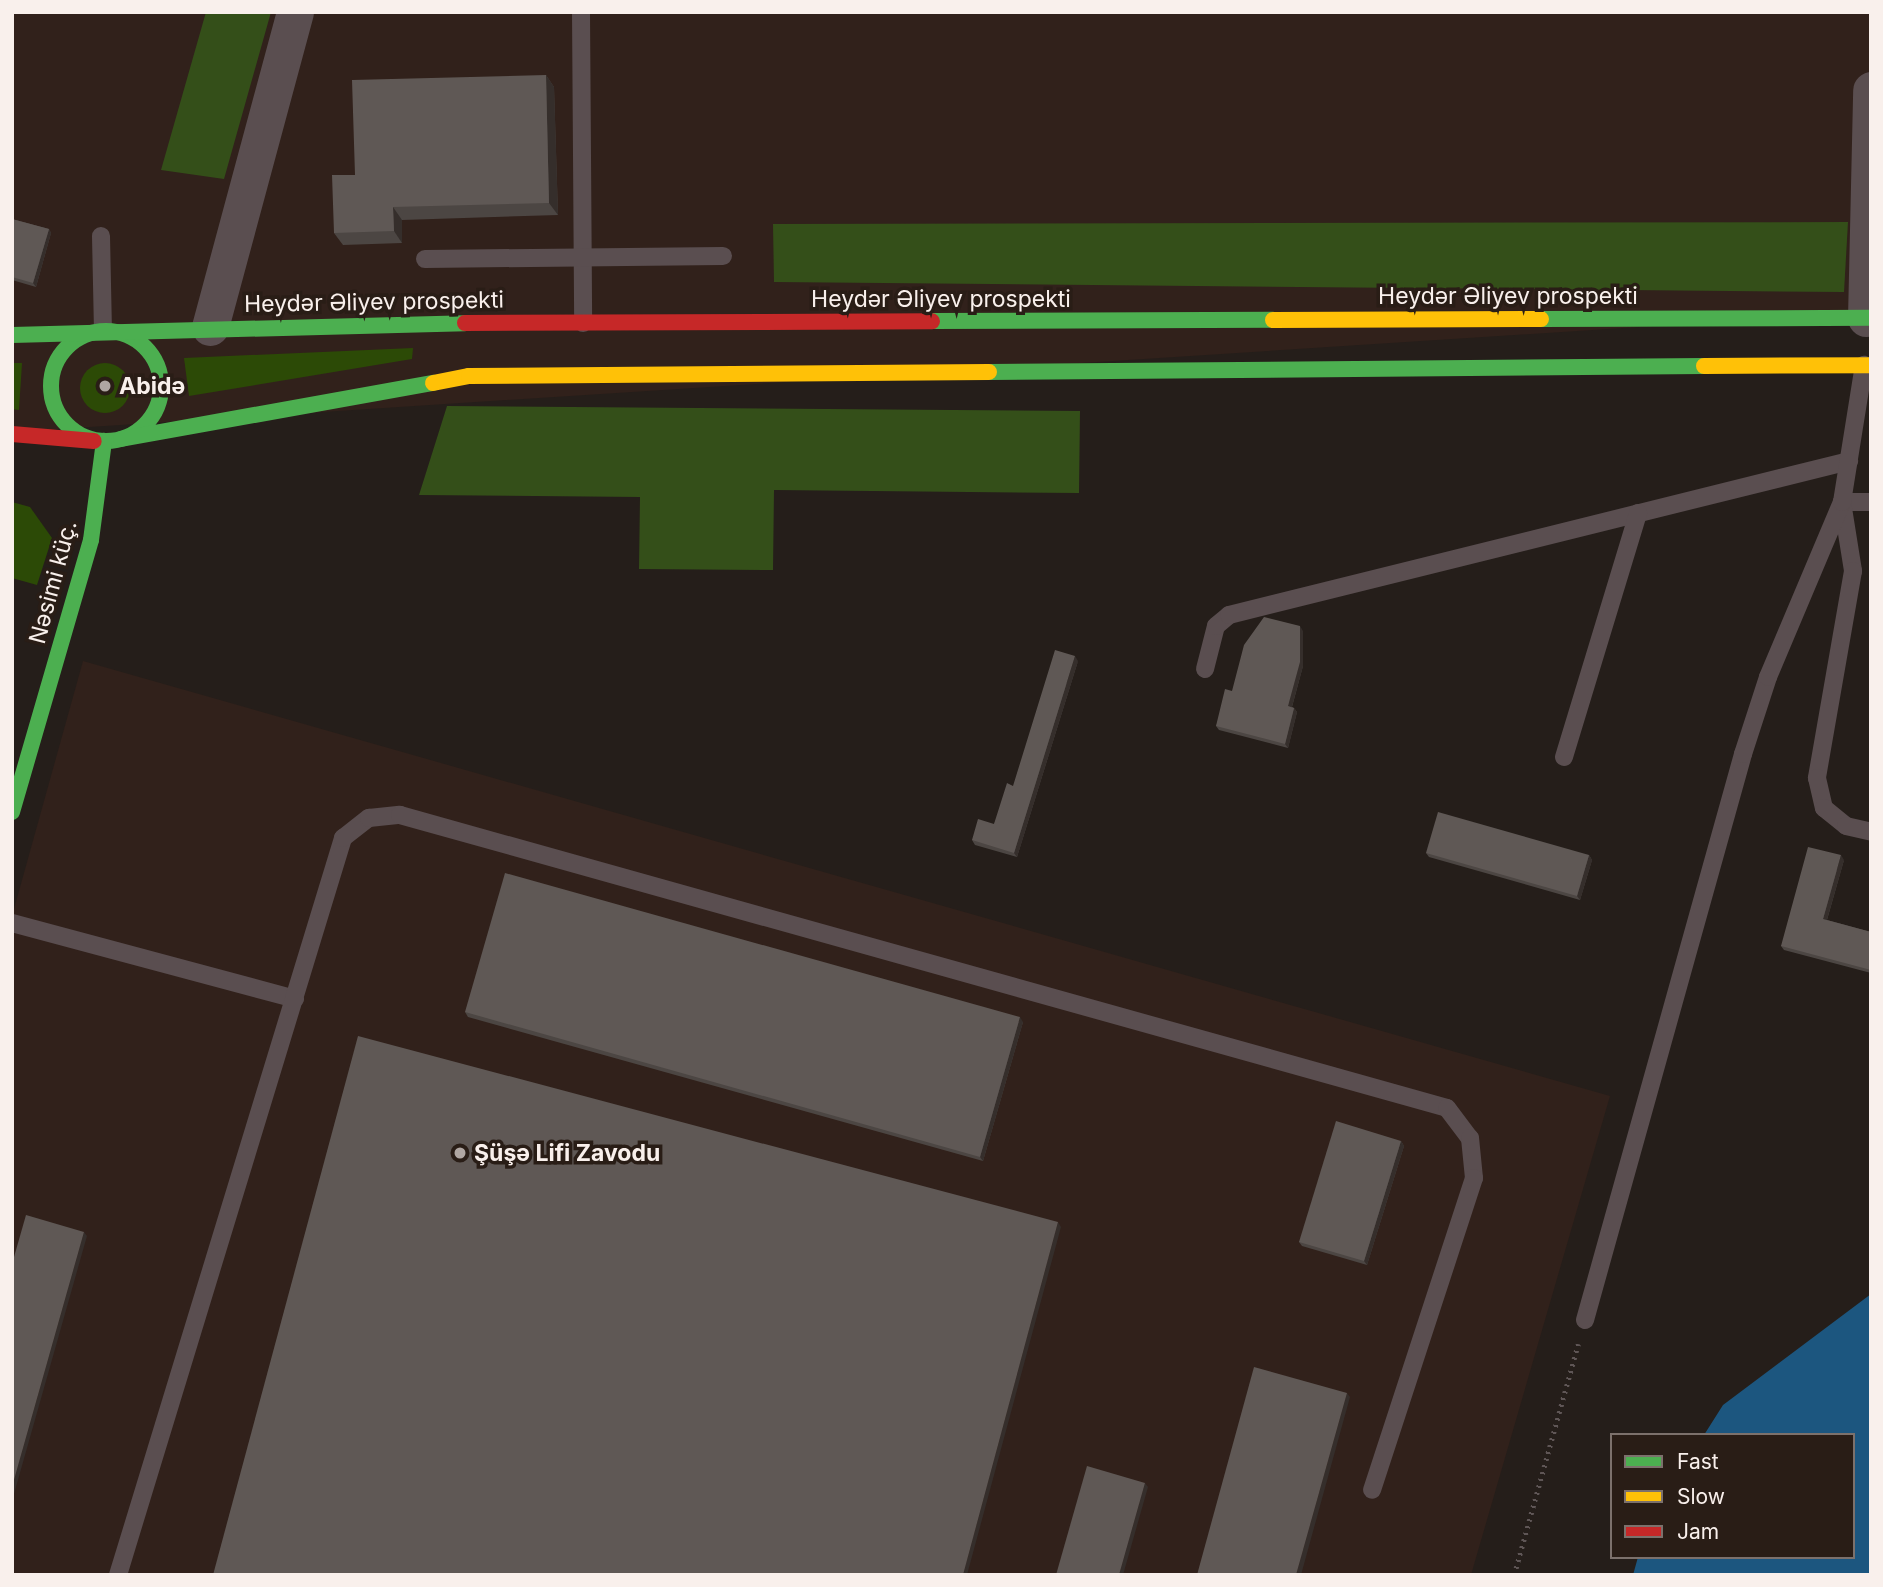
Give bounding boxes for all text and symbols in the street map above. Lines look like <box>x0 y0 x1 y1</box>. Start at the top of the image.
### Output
street label: Heydər Əliyev prospekti <box>1378 282 1638 310</box>
street label: Heydər Əliyev prospekti <box>811 285 1071 313</box>
street label: Heydər Əliyev prospekti <box>244 286 504 318</box>
place label: Abidə <box>119 372 185 400</box>
marker: Abidə <box>97 378 113 394</box>
street label: Nəsimi küç. <box>23 517 83 647</box>
place label: Şüşə Lifi Zavodu <box>474 1139 660 1167</box>
marker: Şüşə Lifi Zavodu <box>452 1145 468 1161</box>
legend <box>1610 1433 1855 1559</box>
text: Fast <box>1677 1449 1719 1474</box>
text: Slow <box>1677 1484 1725 1509</box>
text: Jam <box>1677 1519 1719 1544</box>

